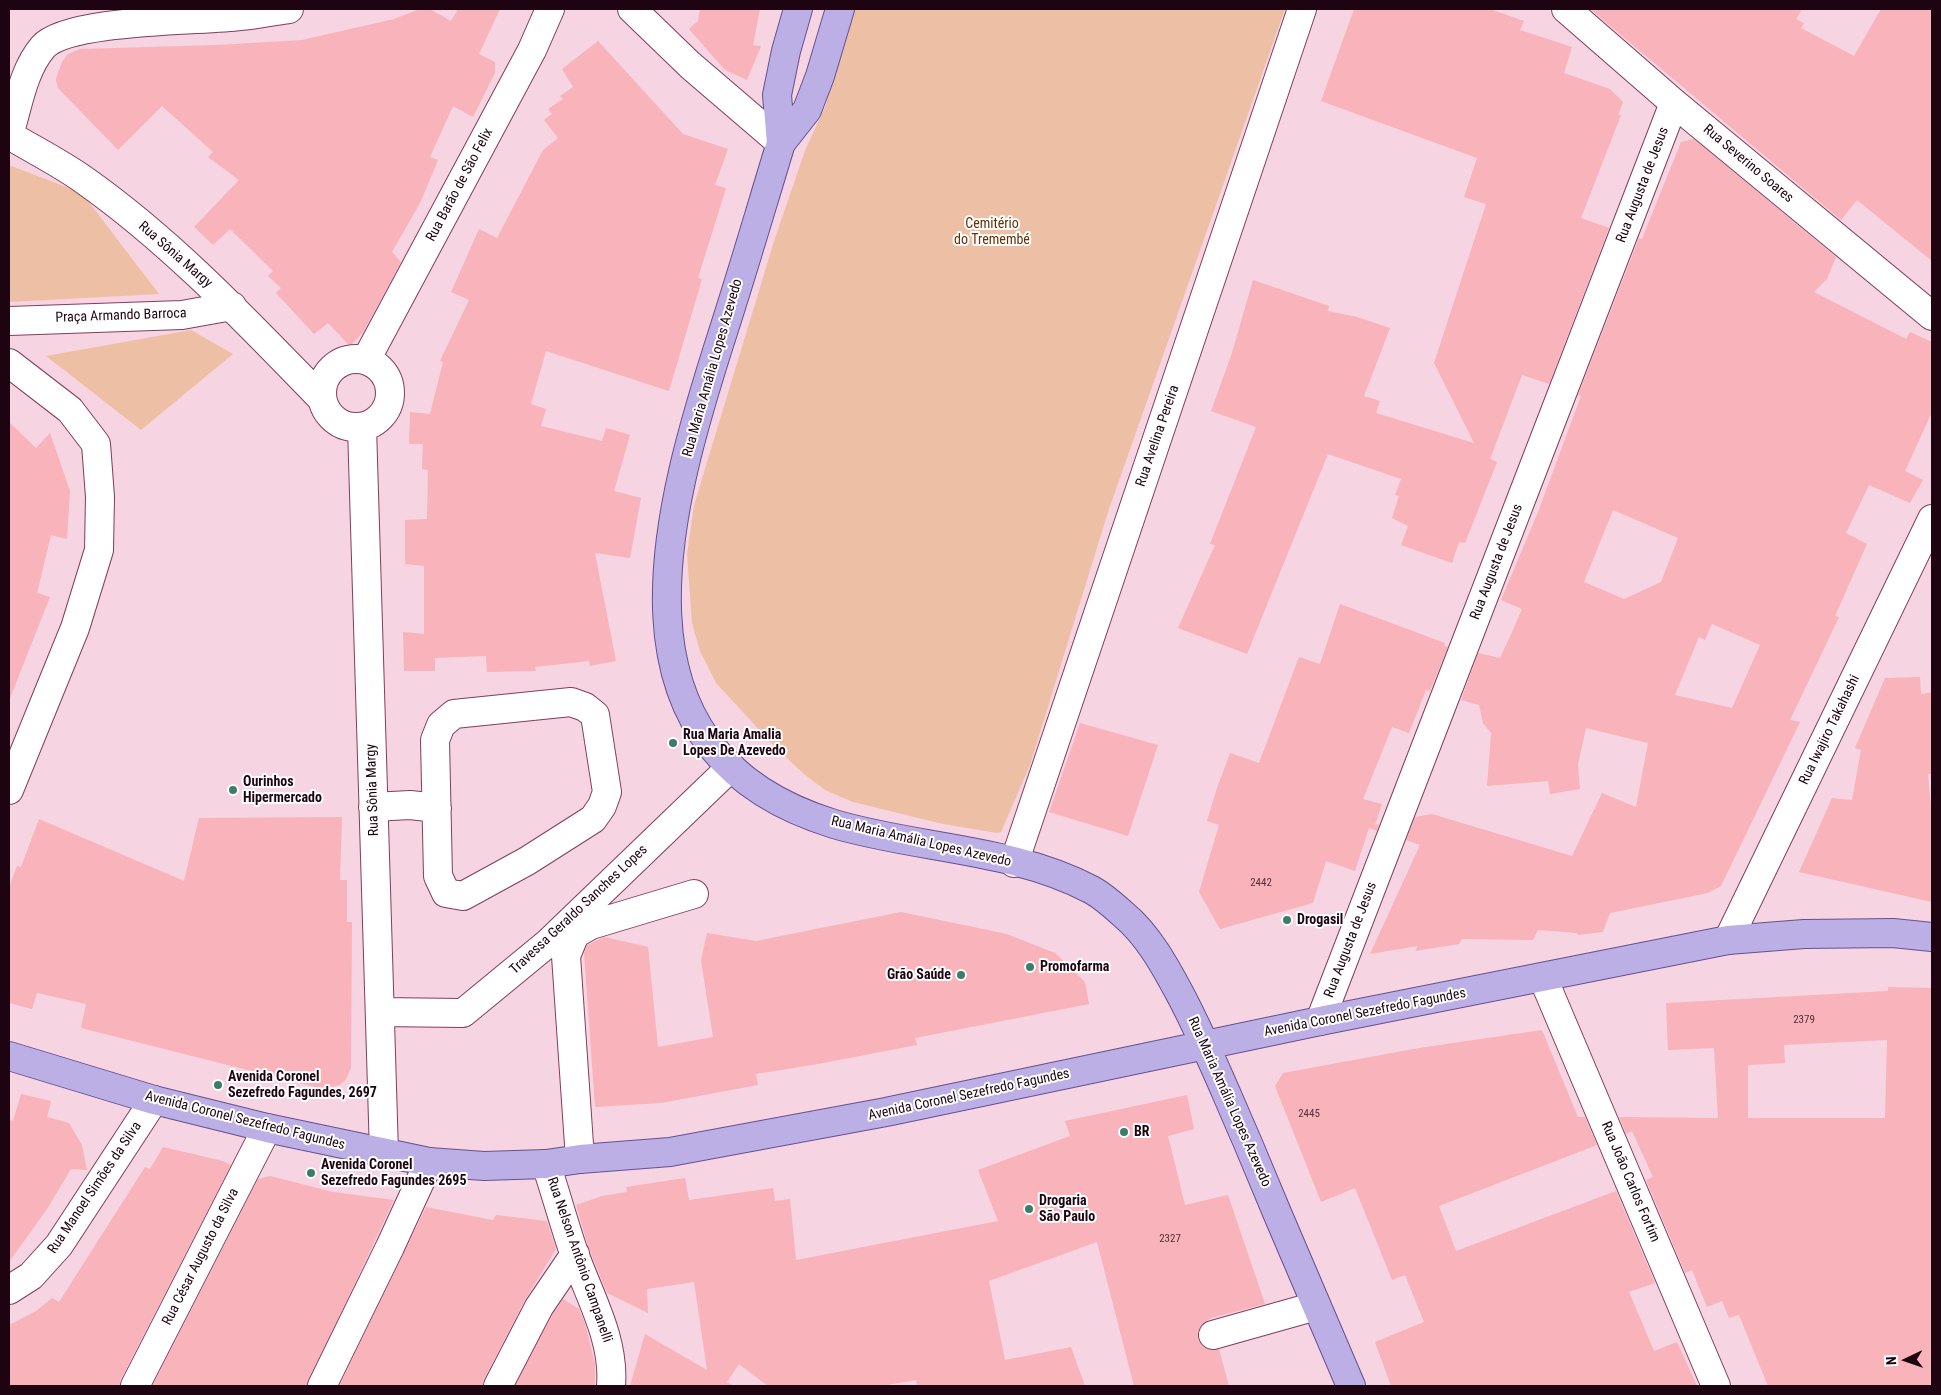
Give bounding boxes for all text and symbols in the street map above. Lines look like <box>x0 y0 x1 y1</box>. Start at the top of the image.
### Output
street label: Rua Severino Soares <box>1699 121 1797 207</box>
street label: Rua Barão de São Felix <box>423 125 497 245</box>
street label: Rua Augusta de Jesus <box>1613 125 1673 245</box>
park label: Cemitério do Tremembé <box>954 216 1030 248</box>
street label: Rua Sônia Margy <box>135 218 215 292</box>
street label: Rua Maria Amália Lopes Azevedo <box>680 277 746 459</box>
street label: Praça Armando Barroca <box>55 305 187 327</box>
street label: Rua Avelina Pereira <box>1133 383 1183 489</box>
street label: Rua Augusta de Jesus <box>1467 502 1527 622</box>
street label: Rua Iwajiro Takahashi <box>1796 672 1864 788</box>
place label: Rua Maria Amalia Lopes De Azevedo <box>683 727 786 760</box>
marker: Rua Maria Amalia Lopes De Azevedo <box>667 737 679 749</box>
street label: Rua Sônia Margy <box>363 744 383 836</box>
place label: Ourinhos Hipermercado <box>243 774 322 806</box>
marker: Ourinhos Hipermercado <box>227 784 239 796</box>
street label: Rua Maria Amália Lopes Azevedo <box>829 813 1013 871</box>
street label: Travessa Geraldo Sanches Lopes <box>507 842 651 978</box>
house number: 2442 <box>1250 876 1272 890</box>
street label: Rua Augusta de Jesus <box>1321 880 1381 1000</box>
place label: Drogasil <box>1297 912 1343 928</box>
marker: Drogasil <box>1281 914 1293 926</box>
place label: Promofarma <box>1040 959 1109 975</box>
marker: Promofarma <box>1024 961 1036 973</box>
place label: Grão Saúde <box>887 967 951 983</box>
marker: Grão Saúde <box>955 969 967 981</box>
street label: Avenida Coronel Sezefredo Fagundes <box>1263 985 1467 1041</box>
house number: 2379 <box>1793 1013 1815 1027</box>
street label: Rua Maria Amália Lopes Azevedo <box>1184 1014 1274 1190</box>
street label: Avenida Coronel Sezefredo Fagundes <box>867 1065 1071 1125</box>
place label: Avenida Coronel Sezefredo Fagundes, 2697 <box>228 1069 377 1102</box>
marker: Avenida Coronel Sezefredo Fagundes, 2697 <box>212 1079 224 1091</box>
street label: Avenida Coronel Sezefredo Fagundes <box>143 1088 347 1154</box>
house number: 2445 <box>1298 1107 1320 1121</box>
street label: Rua Manoel Simões da Silva <box>45 1119 145 1257</box>
street label: Rua João Carlos Fortim <box>1597 1119 1663 1245</box>
place label: BR <box>1134 1124 1150 1140</box>
marker: BR <box>1118 1126 1130 1138</box>
place label: Avenida Coronel Sezefredo Fagundes 2695 <box>321 1157 466 1190</box>
marker: Avenida Coronel Sezefredo Fagundes 2695 <box>305 1167 317 1179</box>
street label: Rua Nelson Antônio Campanelli <box>543 1175 615 1345</box>
street label: Rua César Augusto da Silva <box>159 1186 243 1328</box>
place label: Drogaria São Paulo <box>1039 1193 1095 1226</box>
marker: Drogaria São Paulo <box>1023 1203 1035 1215</box>
house number: 2327 <box>1159 1232 1181 1246</box>
north arrow <box>1881 1335 1931 1385</box>
text: N <box>1883 1356 1899 1365</box>

